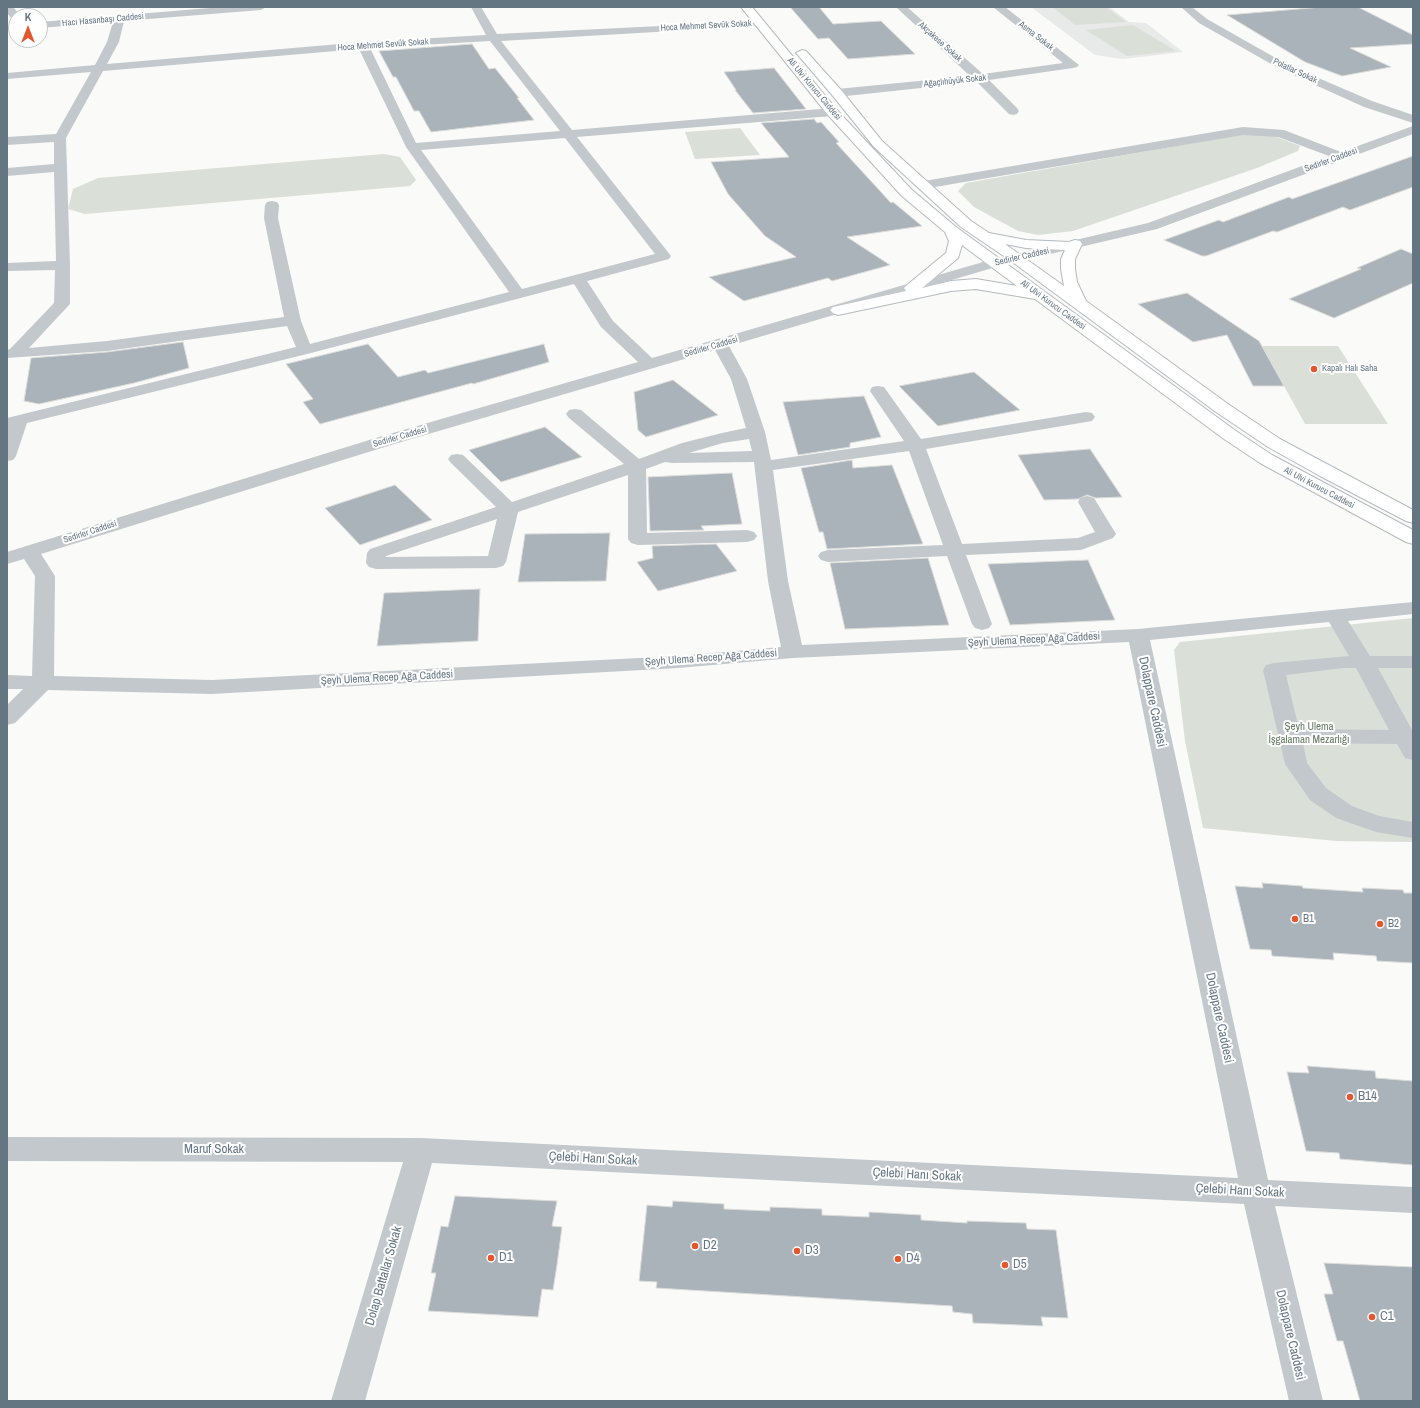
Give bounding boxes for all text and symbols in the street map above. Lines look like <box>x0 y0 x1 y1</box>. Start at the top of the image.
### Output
north arrow <box>8 8 48 48</box>
text: K <box>25 10 31 24</box>
street label: Hacı Hasanbaşı Caddesi <box>62 11 144 29</box>
street label: Hoca Mehmet Sevük Sokak <box>660 18 752 34</box>
street label: Asma Sokak <box>1016 19 1056 53</box>
street label: Akçakese Sokak <box>916 20 964 64</box>
street label: Hoca Mehmet Sevük Sokak <box>337 36 429 54</box>
street label: Ali Ulvi Kurucu Caddesi <box>785 56 843 122</box>
street label: Polatlar Sokak <box>1271 56 1319 86</box>
street label: Ağaçlıhüyük Sokak <box>923 72 987 90</box>
street label: Sedirler Caddesi <box>1303 145 1359 175</box>
street label: Sedirler Caddesi <box>994 246 1050 268</box>
street label: Ali Ulvi Kurucu Caddesi <box>1018 278 1088 332</box>
street label: Sedirler Caddesi <box>683 334 739 360</box>
marker: Kapalı Halı Saha <box>1309 364 1319 374</box>
place label: Kapalı Halı Saha <box>1322 364 1377 374</box>
street label: Sedirler Caddesi <box>372 424 428 450</box>
street label: Ali Ulvi Kurucu Caddesi <box>1282 465 1356 511</box>
street label: Sedirler Caddesi <box>62 518 118 546</box>
street label: Şeyh Ulema Recep Ağa Caddesi <box>968 630 1100 650</box>
street label: Şeyh Ulema Recep Ağa Caddesi <box>645 647 777 669</box>
street label: Dolappare Caddesi <box>1135 655 1169 749</box>
street label: Şeyh Ulema Recep Ağa Caddesi <box>321 668 453 688</box>
park label: Şeyh Ulema İşgalaman Mezarlığı <box>1268 720 1350 746</box>
place label: B1 <box>1303 912 1314 926</box>
marker: B1 <box>1290 914 1300 924</box>
place label: B2 <box>1388 917 1399 931</box>
marker: B2 <box>1375 919 1385 929</box>
street label: Dolappare Caddesi <box>1202 971 1236 1065</box>
place label: B14 <box>1358 1089 1377 1105</box>
marker: B14 <box>1345 1092 1355 1102</box>
street label: Maruf Sokak <box>184 1142 244 1158</box>
street label: Çelebi Hanı Sokak <box>548 1149 638 1169</box>
street label: Çelebi Hanı Sokak <box>872 1165 962 1185</box>
street label: Çelebi Hanı Sokak <box>1195 1181 1285 1201</box>
street label: Dolap Battallar Sokak <box>362 1225 406 1327</box>
place label: D2 <box>703 1238 717 1254</box>
marker: D2 <box>690 1241 700 1251</box>
place label: D3 <box>805 1243 819 1259</box>
marker: D3 <box>792 1246 802 1256</box>
place label: D1 <box>499 1250 513 1266</box>
place label: D4 <box>906 1251 920 1267</box>
marker: D1 <box>486 1253 496 1263</box>
marker: D4 <box>893 1254 903 1264</box>
place label: D5 <box>1013 1257 1027 1273</box>
marker: D5 <box>1000 1260 1010 1270</box>
street label: Dolappare Caddesi <box>1272 1288 1308 1382</box>
place label: C1 <box>1380 1309 1394 1325</box>
marker: C1 <box>1367 1312 1377 1322</box>

